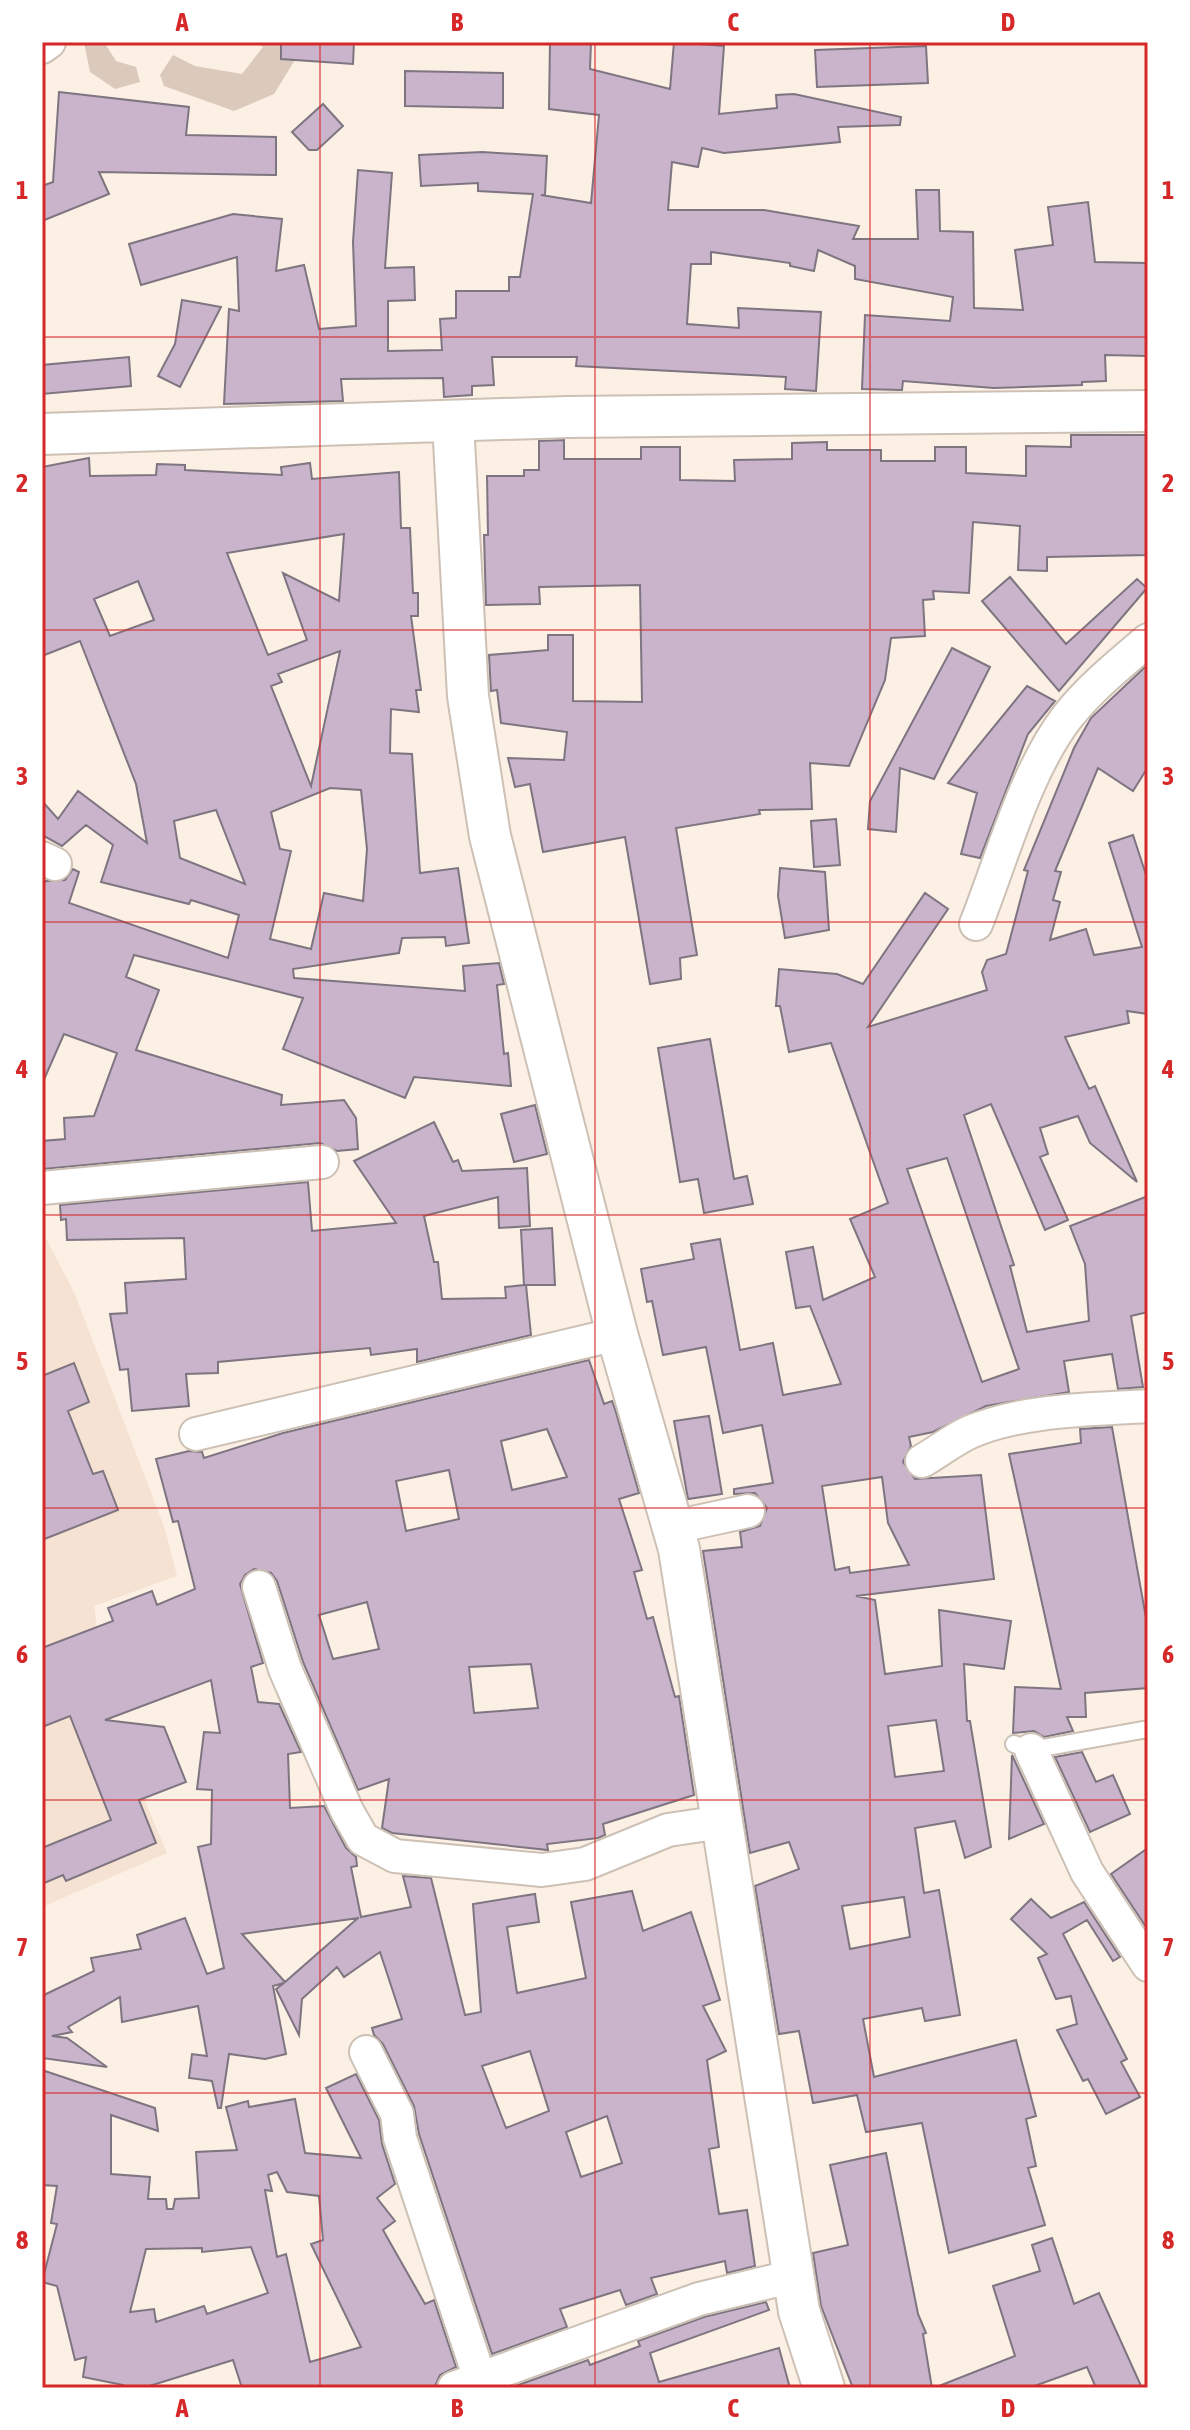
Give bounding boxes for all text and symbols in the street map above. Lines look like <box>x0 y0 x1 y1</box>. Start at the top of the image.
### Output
text: A <box>175 7 189 37</box>
text: B <box>451 7 464 37</box>
text: C <box>727 7 739 37</box>
text: D <box>1001 7 1015 37</box>
text: 1 <box>16 175 28 205</box>
text: 1 <box>1162 175 1174 205</box>
text: 2 <box>16 468 28 498</box>
text: 2 <box>1162 468 1174 498</box>
text: 3 <box>16 761 28 791</box>
text: 3 <box>1162 761 1174 791</box>
text: 4 <box>15 1054 28 1084</box>
text: 4 <box>1161 1054 1174 1084</box>
text: 5 <box>16 1346 28 1376</box>
text: 5 <box>1162 1346 1174 1376</box>
text: 6 <box>16 1639 28 1669</box>
text: 6 <box>1162 1639 1174 1669</box>
text: 7 <box>16 1932 28 1962</box>
text: 7 <box>1162 1932 1174 1962</box>
text: 8 <box>16 2225 28 2255</box>
text: 8 <box>1162 2225 1174 2255</box>
text: A <box>175 2393 189 2423</box>
text: B <box>451 2393 464 2423</box>
text: C <box>727 2393 739 2423</box>
text: D <box>1001 2393 1015 2423</box>

